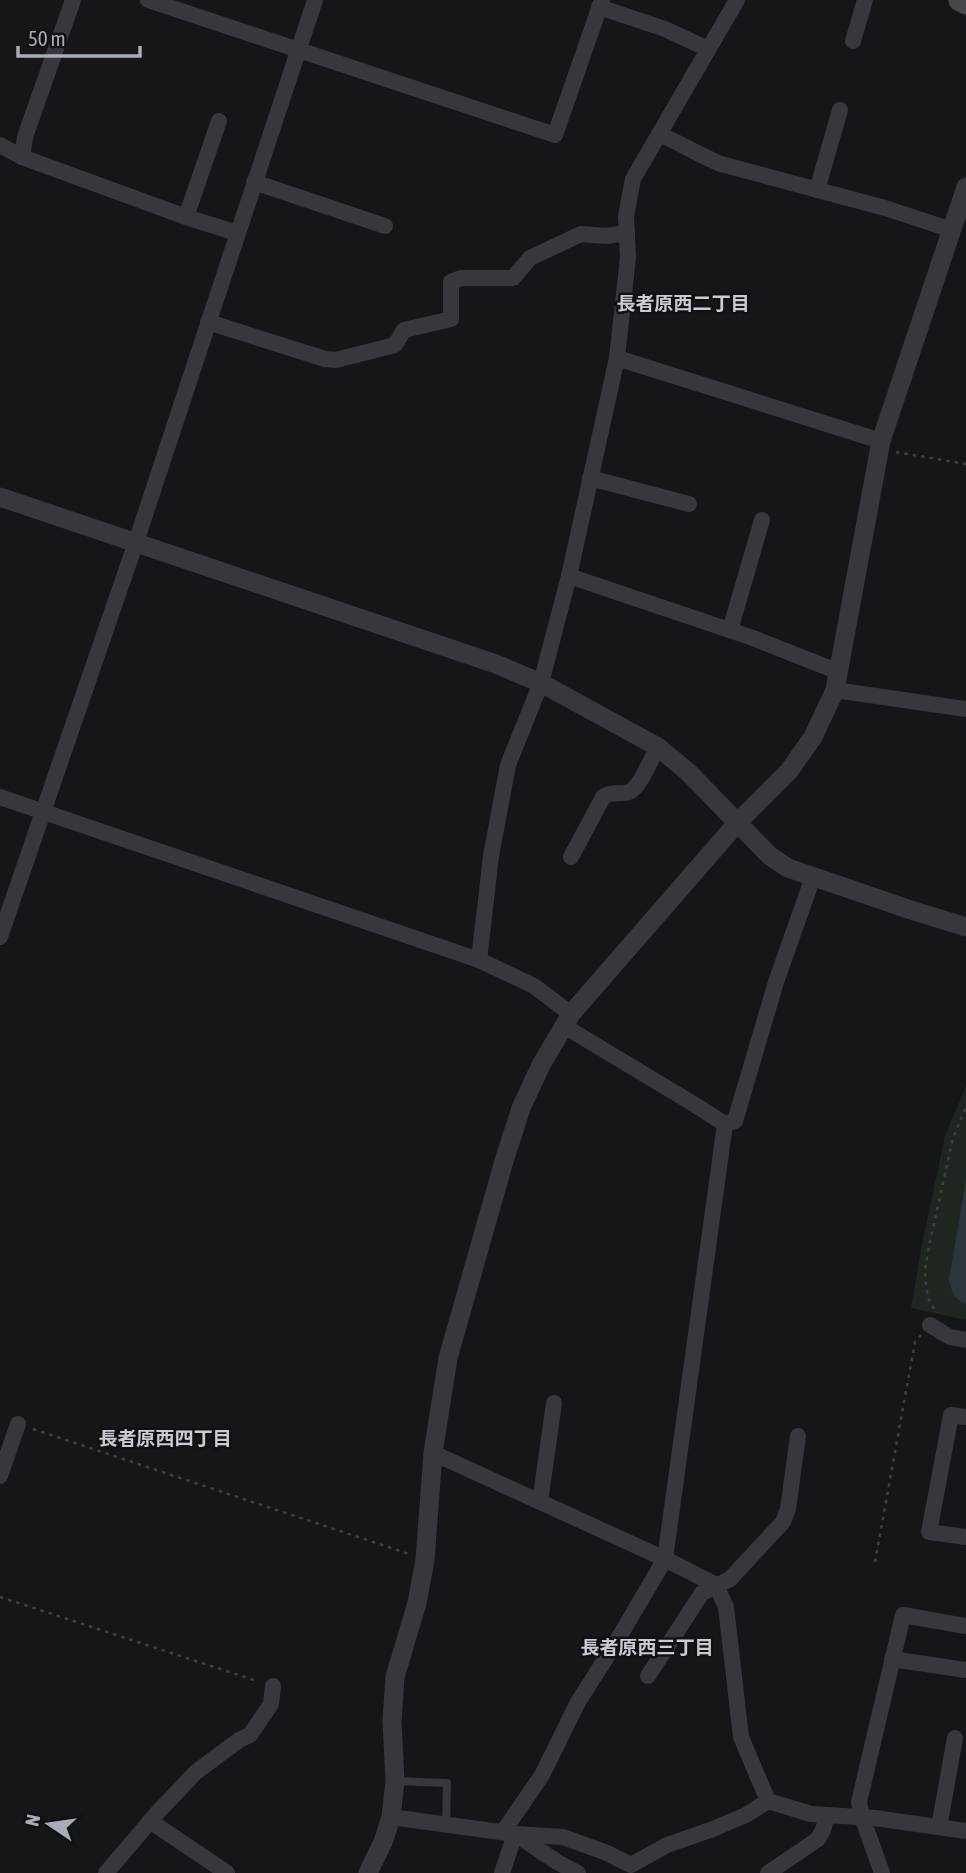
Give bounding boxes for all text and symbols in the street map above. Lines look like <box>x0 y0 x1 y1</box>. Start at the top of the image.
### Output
scale bar <box>18 14 140 58</box>
text: 50 m <box>28 26 66 50</box>
district label: 長者原西二丁目 <box>616 292 750 314</box>
district label: 長者原西四丁目 <box>98 1427 232 1449</box>
district label: 長者原西三丁目 <box>580 1636 714 1658</box>
north arrow <box>14 1789 84 1859</box>
text: N <box>20 1812 44 1828</box>

